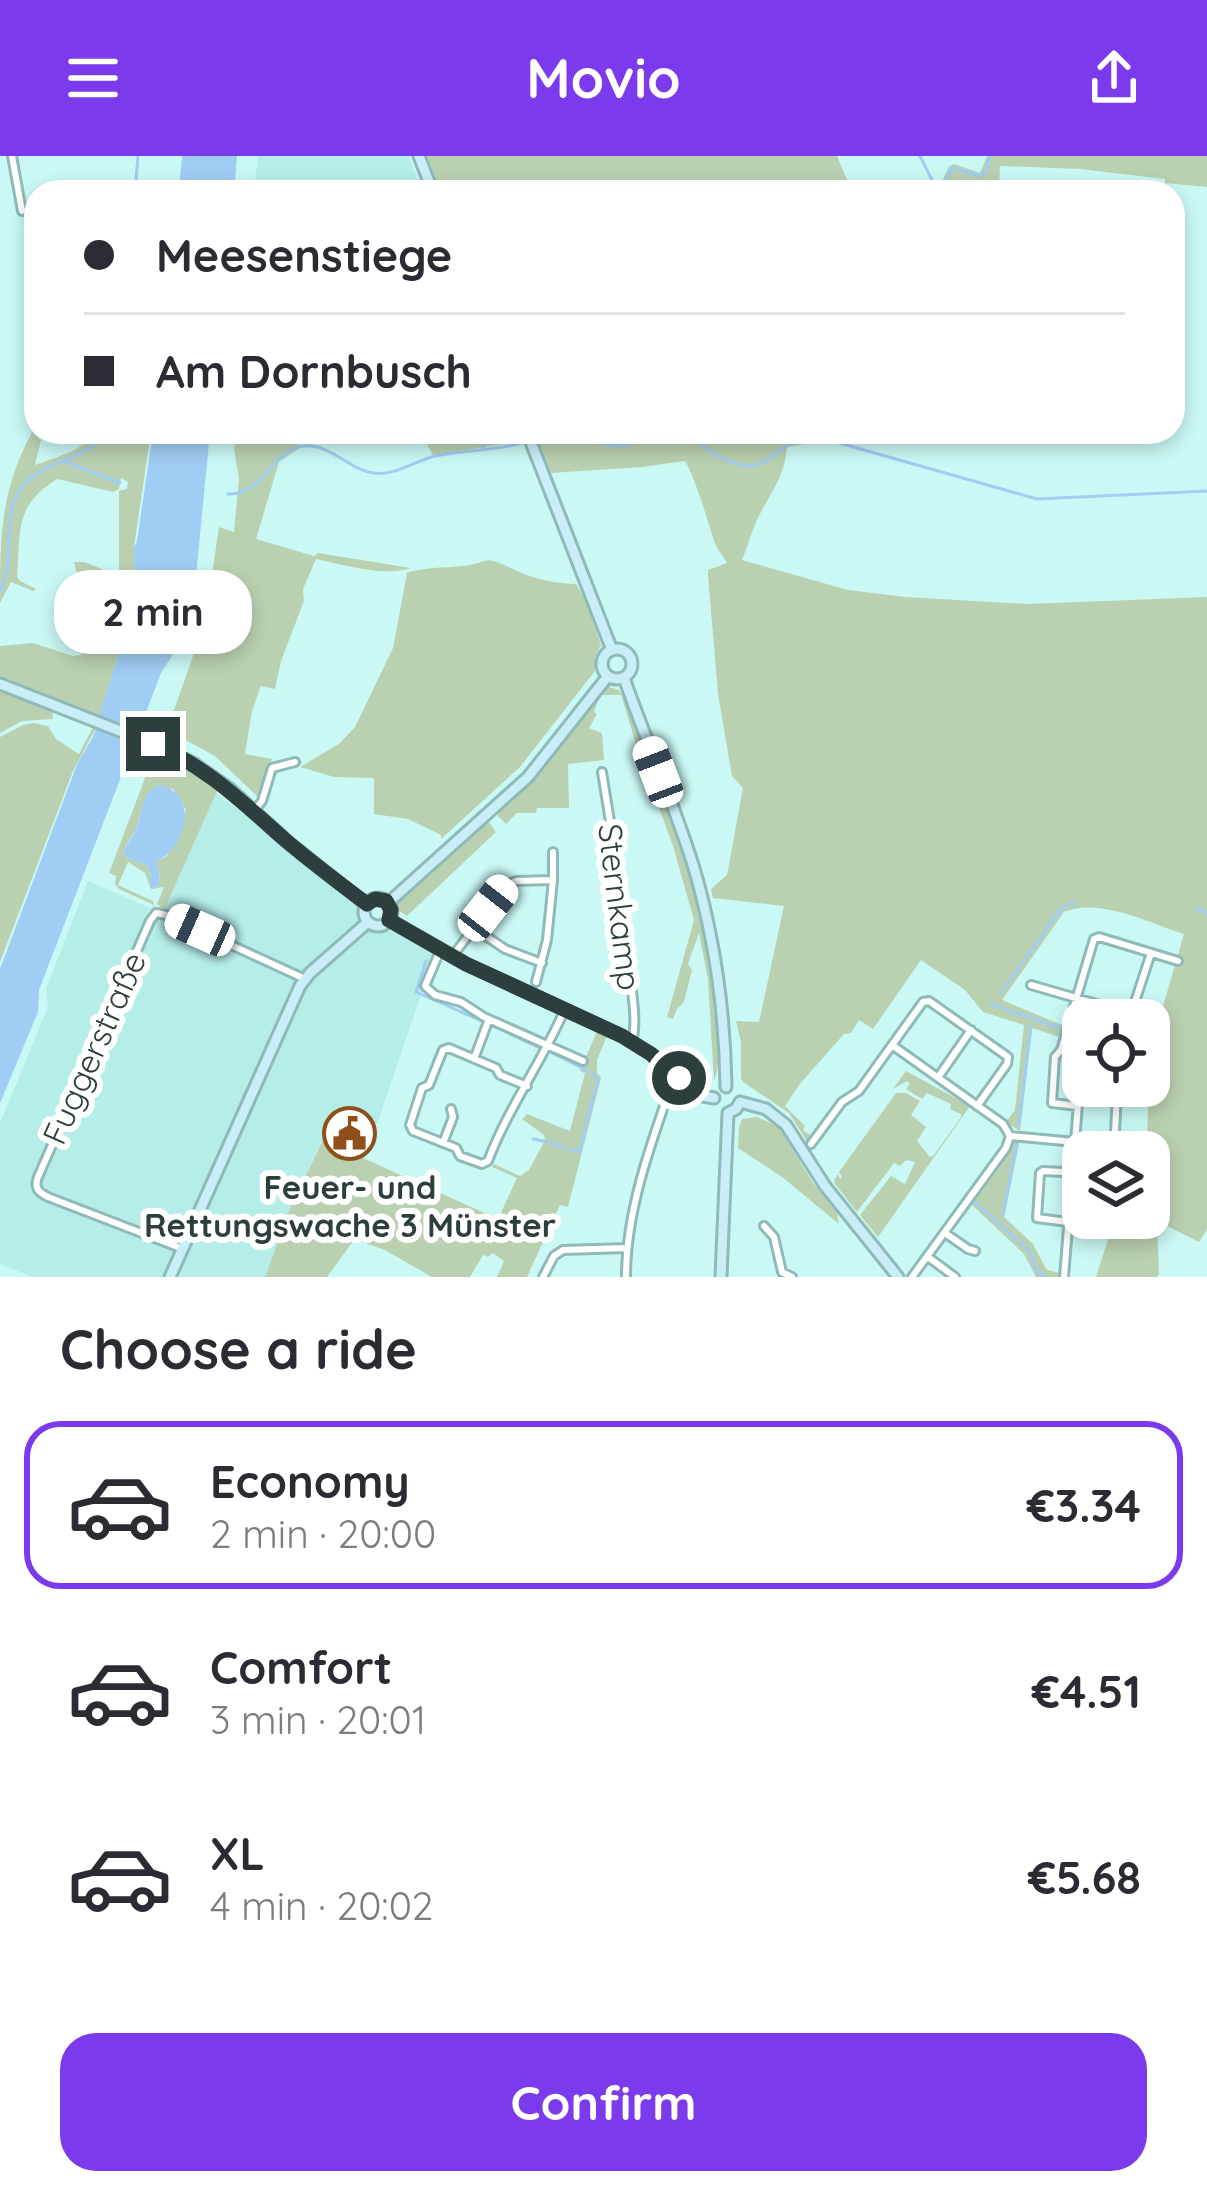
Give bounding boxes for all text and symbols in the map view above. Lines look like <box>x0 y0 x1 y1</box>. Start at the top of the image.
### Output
text: Movio <box>526 44 681 112</box>
icon: menu <box>60 45 126 111</box>
icon: share <box>1081 45 1147 111</box>
text: Meesenstiege <box>156 227 452 283</box>
text: Am Dornbusch <box>156 343 472 399</box>
callout: 2 min <box>54 570 252 654</box>
text: 2 min <box>102 587 204 636</box>
route end <box>126 717 180 771</box>
car <box>628 732 688 812</box>
street label: Sternkamp <box>590 821 651 993</box>
car <box>452 869 524 947</box>
car <box>160 899 240 961</box>
street label: Fuggerstraße <box>33 945 154 1150</box>
map controls <box>1062 999 1170 1239</box>
button: locate <box>1062 999 1170 1107</box>
route start <box>652 1051 706 1105</box>
public building icon: Feuer- und Rettungswache 3 Münster <box>322 1105 378 1161</box>
button: layers <box>1062 1131 1170 1239</box>
place label: Feuer- und Rettungswache 3 Münster <box>144 1166 556 1245</box>
text: Choose a ride <box>60 1315 417 1383</box>
icon: car <box>66 1451 174 1559</box>
text: Economy <box>210 1453 410 1509</box>
text: €3.34 <box>1027 1477 1141 1533</box>
text: 2 min · 20:00 <box>210 1509 436 1558</box>
icon: car <box>66 1637 174 1745</box>
text: Comfort <box>210 1639 392 1695</box>
text: €4.51 <box>1032 1663 1141 1719</box>
text: 3 min · 20:01 <box>210 1695 426 1744</box>
icon: car <box>66 1823 174 1931</box>
text: XL <box>210 1825 265 1881</box>
text: €5.68 <box>1028 1849 1141 1905</box>
text: 4 min · 20:02 <box>210 1881 433 1930</box>
button: Confirm <box>60 2033 1147 2171</box>

